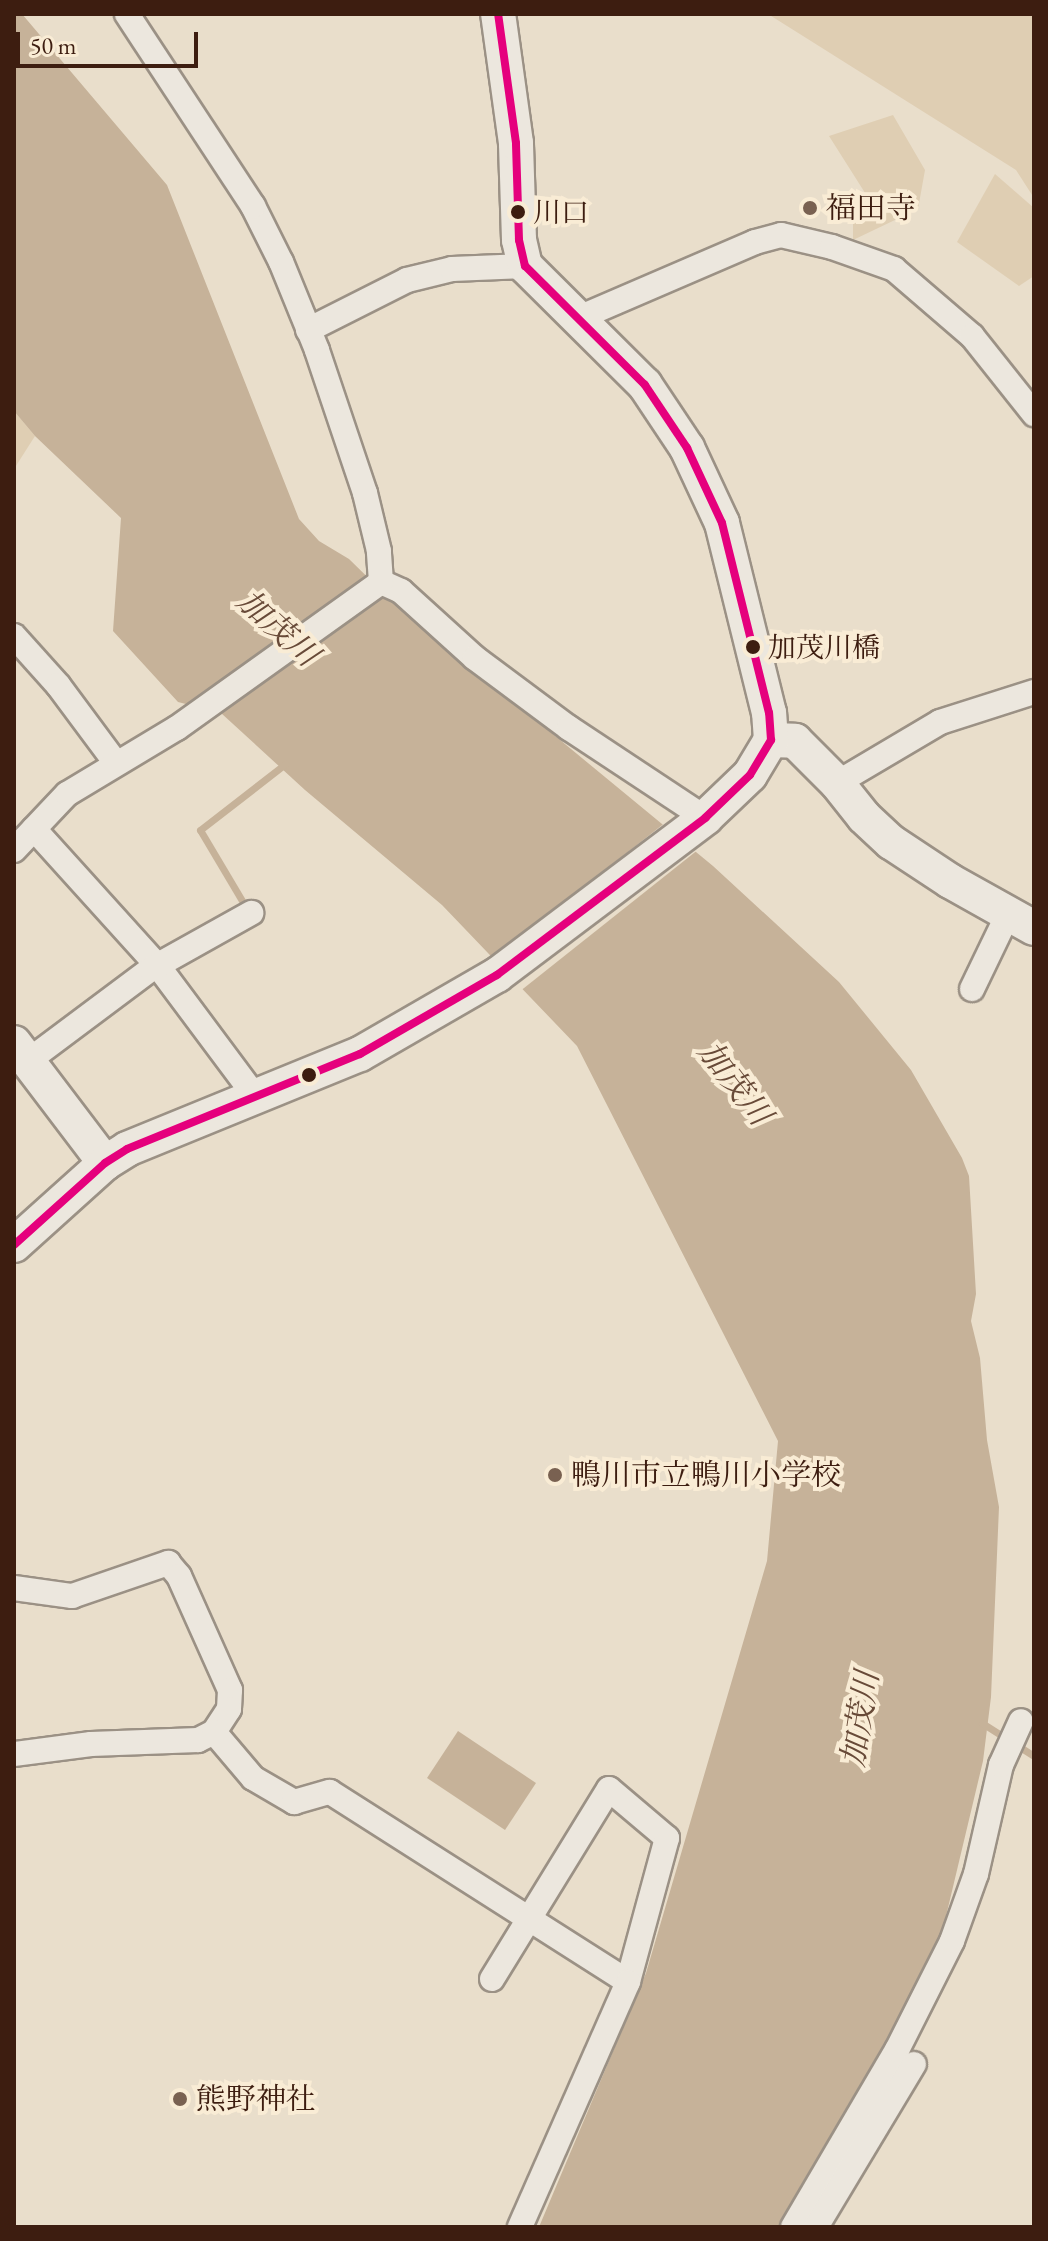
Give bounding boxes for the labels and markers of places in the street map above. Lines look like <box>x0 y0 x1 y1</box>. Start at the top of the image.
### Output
place label: 福田寺 <box>826 190 916 226</box>
place label: 川口 <box>533 195 589 229</box>
marker: 福田寺 <box>801 199 819 217</box>
marker: 川口 <box>510 204 526 220</box>
place label: 加茂川橋 <box>768 630 880 664</box>
marker: 加茂川橋 <box>745 639 761 655</box>
unlabelled marker <box>301 1067 317 1083</box>
place label: 鴨川市立鴨川小学校 <box>571 1457 841 1493</box>
marker: 鴨川市立鴨川小学校 <box>546 1466 564 1484</box>
place label: 熊野神社 <box>196 2081 316 2117</box>
marker: 熊野神社 <box>171 2090 189 2108</box>

